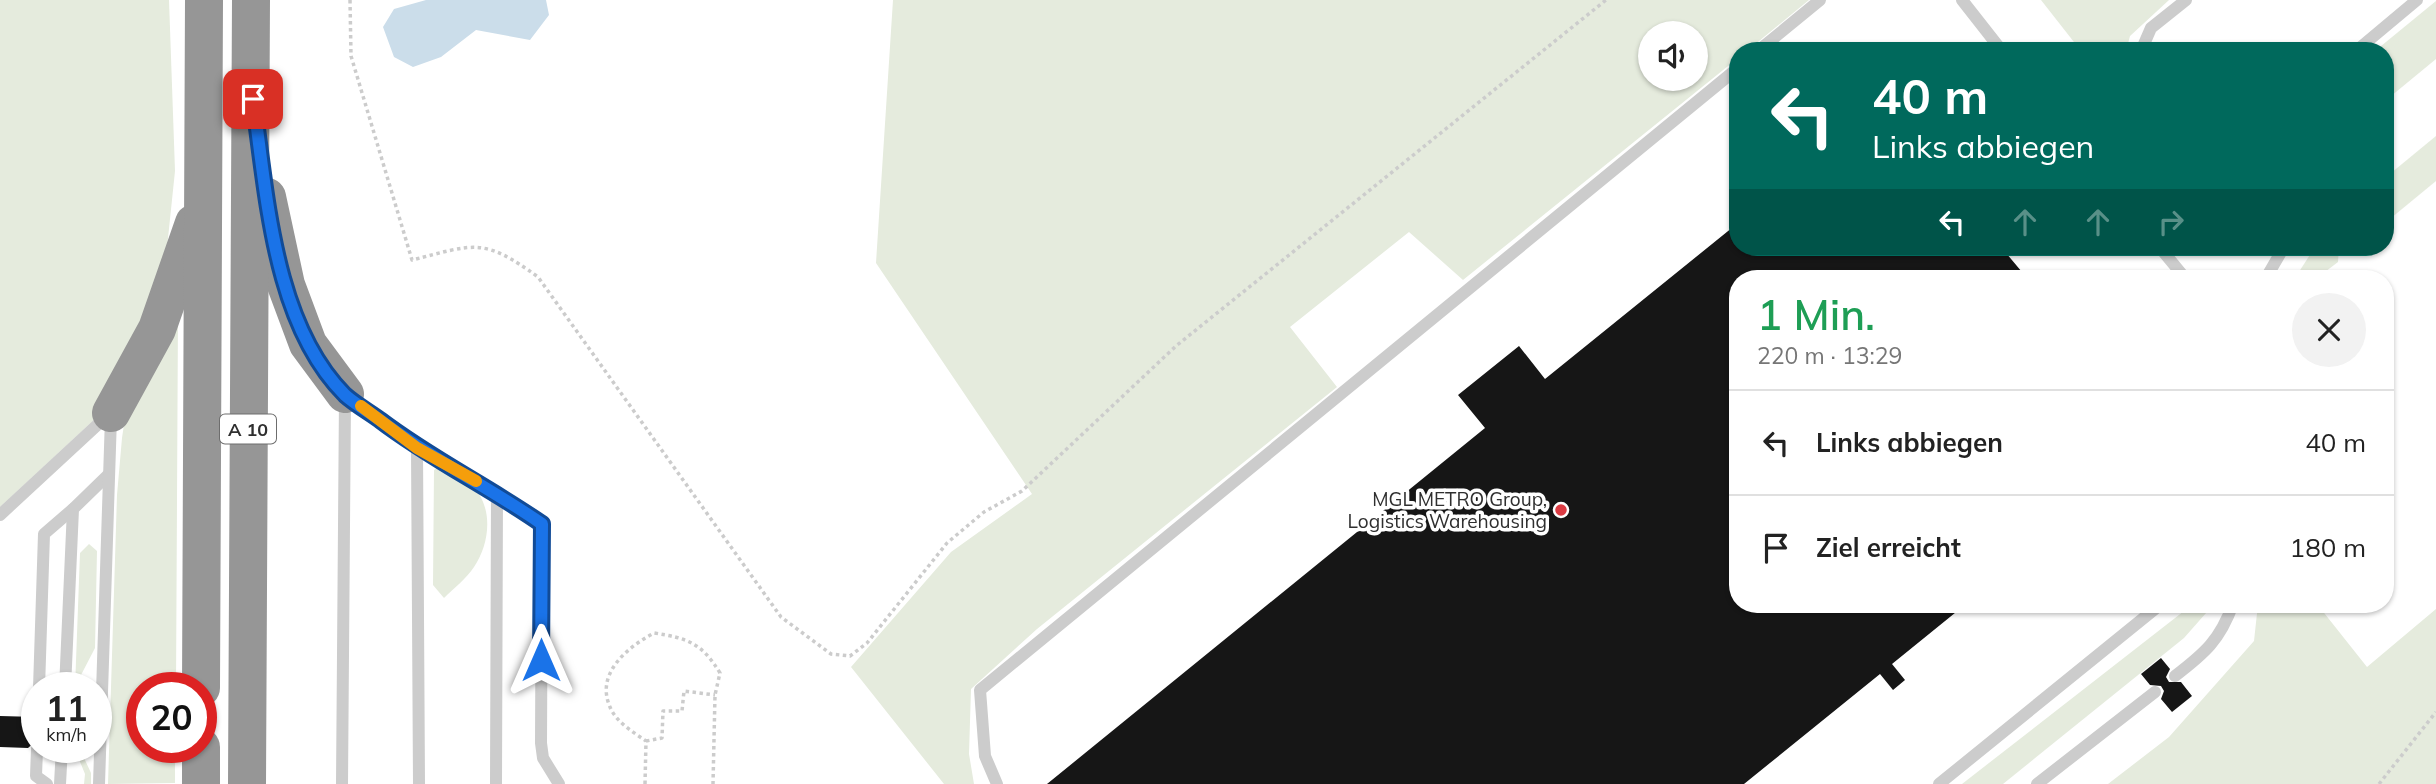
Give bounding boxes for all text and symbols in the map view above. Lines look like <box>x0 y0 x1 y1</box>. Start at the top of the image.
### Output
map controls <box>1638 21 1708 91</box>
button: sound <box>1638 21 1708 91</box>
text: 40 m <box>1872 65 1988 126</box>
pin <box>223 69 283 129</box>
icon: left <box>1757 70 1848 161</box>
icon: arrive <box>234 80 272 118</box>
text: Links abbiegen <box>1872 126 2094 166</box>
icon: left <box>1933 203 1971 241</box>
icon: ahead <box>2006 203 2044 241</box>
icon: ahead <box>2079 203 2117 241</box>
icon: right <box>2152 203 2190 241</box>
text: 1 Min. <box>1757 288 1875 341</box>
button: close <box>2292 293 2366 367</box>
text: 220 m · 13:29 <box>1757 341 1902 370</box>
road number: A 10 <box>220 414 276 444</box>
icon: left <box>1757 424 1795 462</box>
text: Links abbiegen <box>1816 426 2003 459</box>
text: 40 m <box>2305 426 2366 459</box>
place label: MGL METRO Group, Logistics Warehousing <box>1348 487 1547 533</box>
marker: MGL METRO Group, Logistics Warehousing <box>1553 502 1569 518</box>
icon: arrive <box>1757 529 1795 567</box>
text: Ziel erreicht <box>1816 531 1961 564</box>
text: 180 m <box>2290 531 2366 564</box>
position arrow <box>504 623 578 697</box>
speed limit sign: 20 <box>126 672 217 763</box>
text: 11 <box>45 686 88 730</box>
text: km/h <box>46 723 87 746</box>

